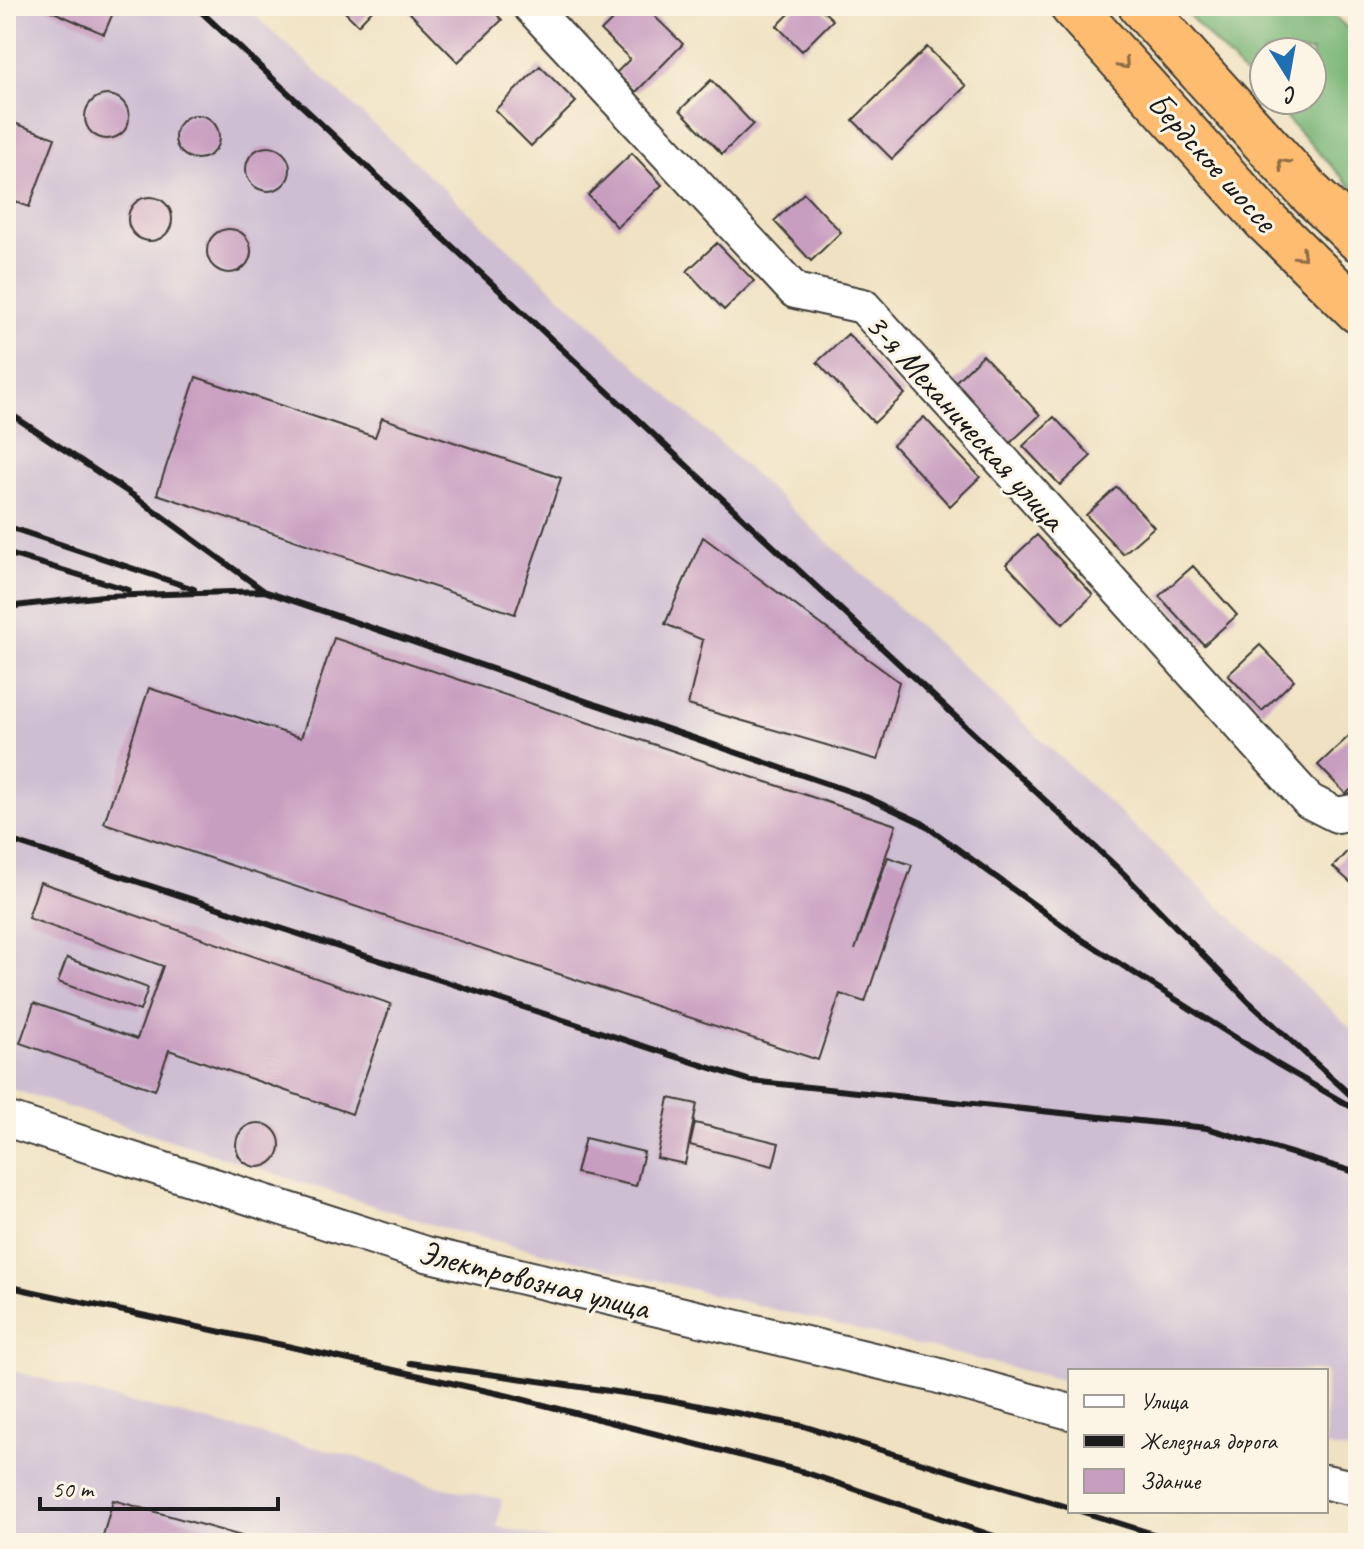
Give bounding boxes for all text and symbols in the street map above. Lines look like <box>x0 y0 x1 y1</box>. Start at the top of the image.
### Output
north arrow <box>1248 36 1328 116</box>
one-way arrow <box>1115 55 1130 69</box>
text: С <box>1281 80 1300 110</box>
street label: Бердское шоссе <box>1138 82 1288 242</box>
one-way arrow <box>1279 158 1293 173</box>
one-way arrow <box>1292 246 1306 260</box>
street label: 3-я Механическая улица <box>856 303 1076 541</box>
street label: Электровозная улица <box>414 1230 656 1330</box>
legend <box>1068 1369 1328 1513</box>
text: Улица <box>1140 1386 1189 1416</box>
text: Железная дорога <box>1140 1426 1278 1456</box>
scale bar <box>40 1461 278 1511</box>
text: Здание <box>1140 1466 1202 1496</box>
text: 50 m <box>52 1474 95 1504</box>

